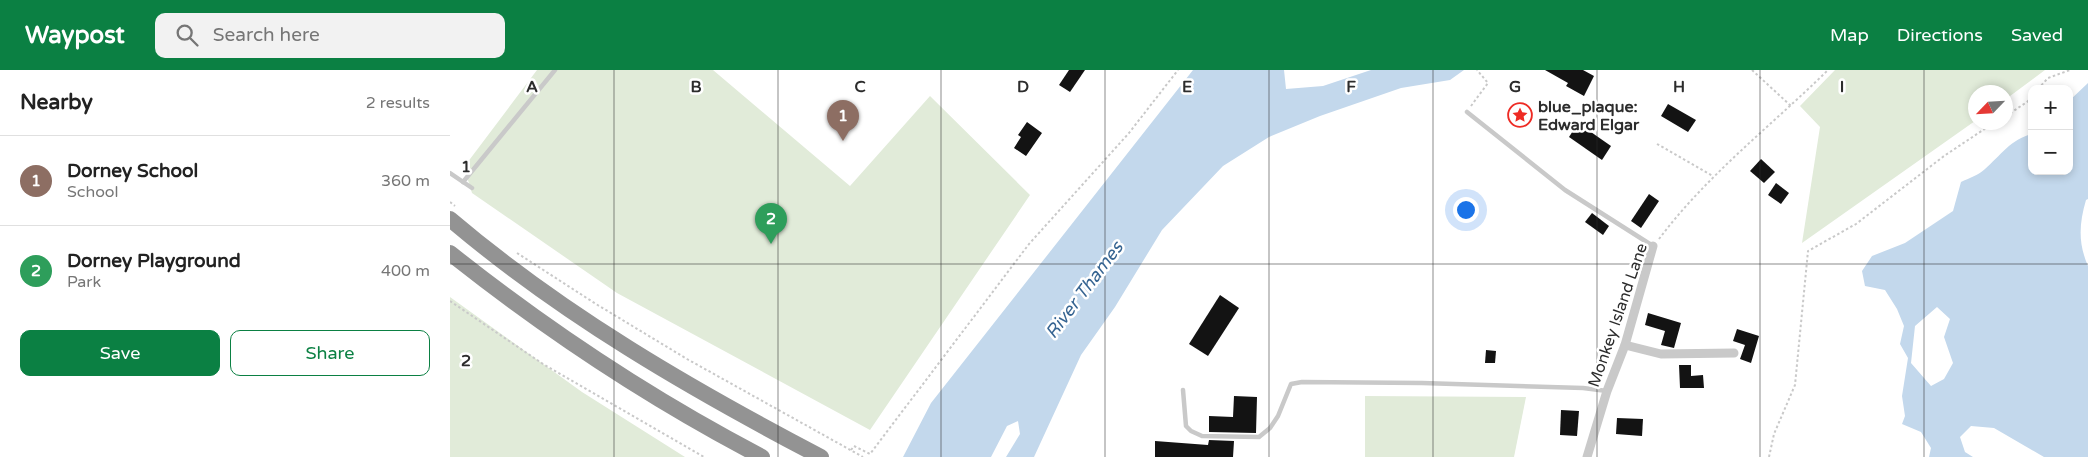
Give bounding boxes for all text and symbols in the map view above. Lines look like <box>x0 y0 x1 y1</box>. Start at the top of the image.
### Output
search box <box>155 13 505 58</box>
text: Waypost <box>25 21 125 50</box>
icon: search <box>173 21 201 49</box>
text: Search here <box>213 24 320 46</box>
text: Map <box>1830 24 1869 46</box>
text: Directions <box>1897 24 1983 46</box>
text: Saved <box>2011 24 2063 46</box>
text: A <box>526 77 538 97</box>
text: B <box>690 77 702 97</box>
text: C <box>854 77 866 97</box>
text: D <box>1017 77 1029 97</box>
text: E <box>1182 77 1192 97</box>
text: F <box>1346 77 1356 97</box>
text: G <box>1509 77 1521 97</box>
text: H <box>1673 77 1685 97</box>
text: I <box>1840 77 1844 97</box>
north arrow <box>1968 85 2013 130</box>
map controls <box>2028 85 2073 175</box>
button: + <box>2028 85 2073 130</box>
text: Nearby <box>20 90 93 115</box>
text: 2 results <box>366 93 430 113</box>
place label: blue_plaque: Edward Elgar <box>1538 97 1640 135</box>
pin: 1 <box>827 100 859 141</box>
place icon: blue_plaque: Edward Elgar <box>1507 102 1533 128</box>
button: − <box>2028 130 2073 175</box>
text: 1 <box>461 157 471 177</box>
text: Dorney School <box>67 160 198 182</box>
text: 1 <box>31 171 41 191</box>
text: 360 m <box>381 171 430 191</box>
text: School <box>67 182 119 202</box>
your location <box>1453 197 1479 223</box>
pin: 2 <box>755 203 787 244</box>
water label: River Thames <box>1040 236 1128 343</box>
street label: Monkey Island Lane <box>1584 241 1652 390</box>
text: Dorney Playground <box>67 250 241 272</box>
text: 2 <box>31 261 41 281</box>
text: 400 m <box>381 261 430 281</box>
text: Park <box>67 272 101 292</box>
button: Save <box>20 330 220 376</box>
button: Share <box>230 330 430 376</box>
text: 2 <box>461 351 471 371</box>

